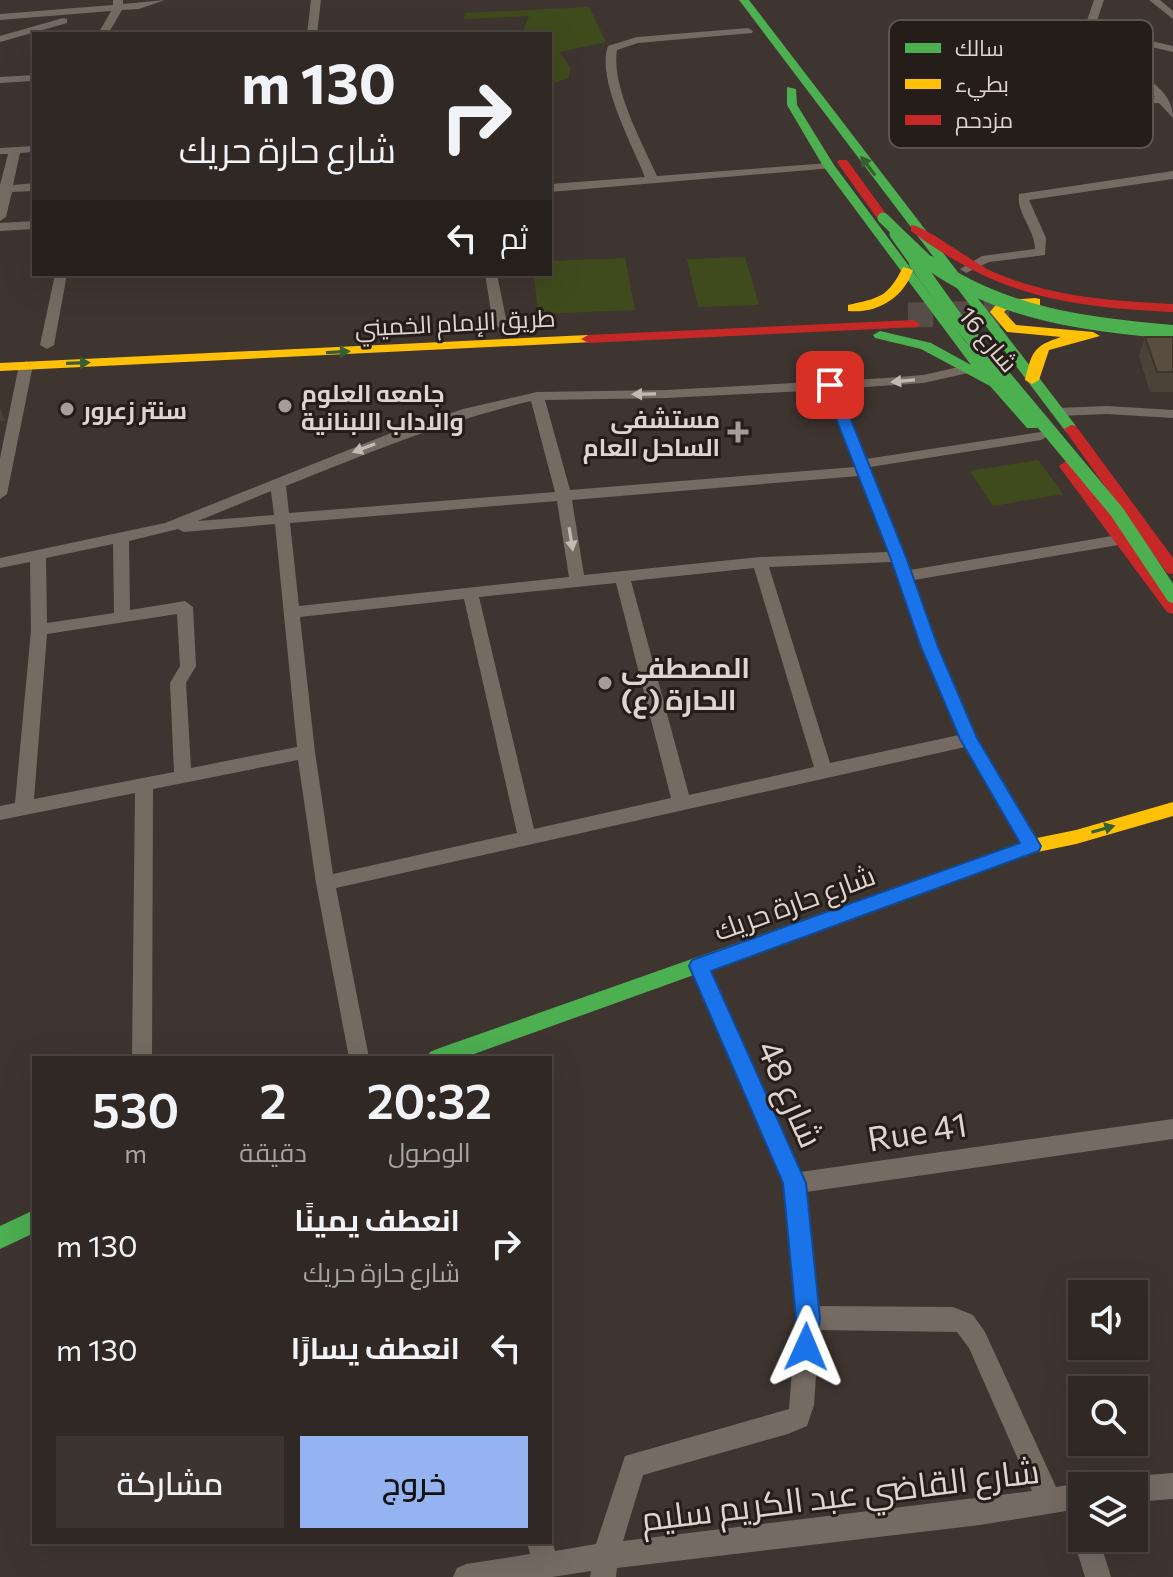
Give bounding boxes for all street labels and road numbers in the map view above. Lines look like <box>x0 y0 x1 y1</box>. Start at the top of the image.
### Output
street label: شارع 16 <box>951 301 1025 379</box>
street label: طريق الإمام الخميني <box>354 302 556 348</box>
street label: شارع حارة حريك <box>709 857 880 950</box>
street label: شارع 48 <box>746 1033 834 1155</box>
street label: Rue 41 <box>864 1101 970 1159</box>
street label: شارع القاضي عبد الكريم سليم <box>639 1448 1042 1545</box>

